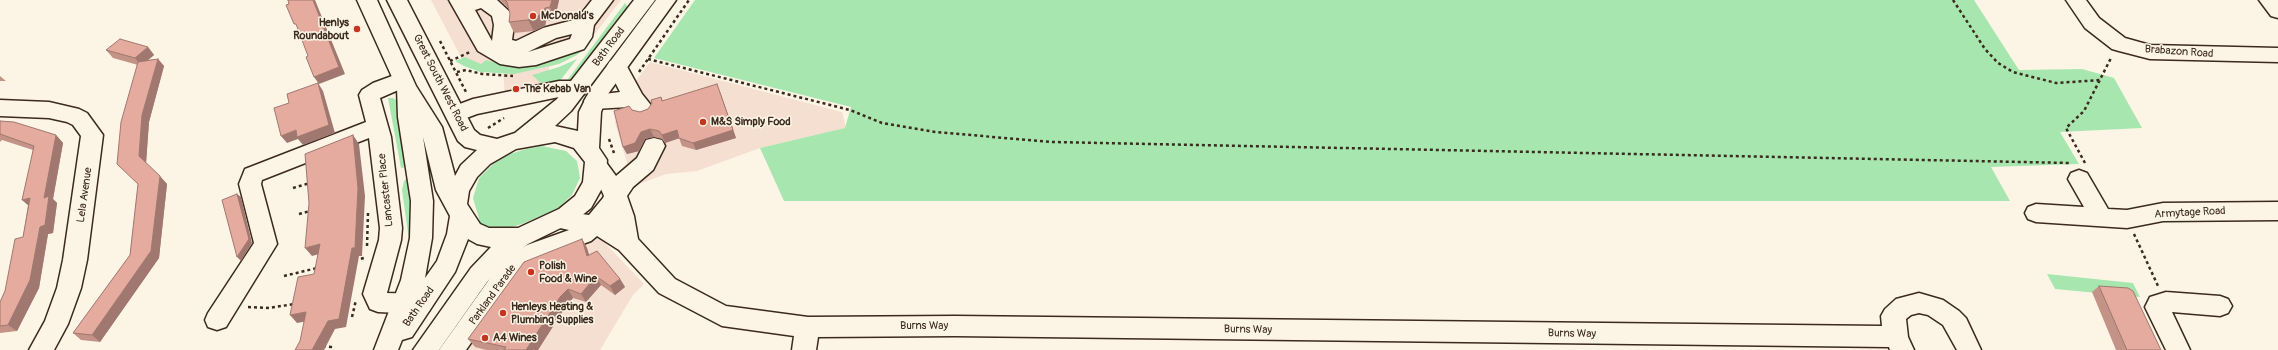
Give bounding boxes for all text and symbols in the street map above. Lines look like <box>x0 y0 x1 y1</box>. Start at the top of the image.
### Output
place label: McDonald's <box>541 9 594 23</box>
marker: McDonald's <box>528 11 538 21</box>
place label: Henlys Roundabout <box>293 16 349 42</box>
marker: Henlys Roundabout <box>352 24 362 34</box>
street label: Bath Road <box>590 25 628 69</box>
street label: Great South West Road <box>410 32 470 134</box>
street label: Brabazon Road <box>2144 43 2214 61</box>
place label: The Kebab Van <box>524 82 591 96</box>
marker: The Kebab Van <box>511 84 521 94</box>
place label: M&S Simply Food <box>711 115 791 129</box>
marker: M&S Simply Food <box>698 117 708 127</box>
street label: Lancaster Place <box>376 153 396 227</box>
street label: Lela Avenue <box>75 167 95 223</box>
street label: Armytage Road <box>2154 205 2226 221</box>
place label: Polish Food & Wine <box>539 259 597 285</box>
street label: Parkland Parade <box>467 262 519 328</box>
marker: Polish Food & Wine <box>526 267 536 277</box>
street label: Bath Road <box>400 284 438 330</box>
place label: Henleys Heating & Plumbing Supplies <box>511 300 593 326</box>
marker: Henleys Heating & Plumbing Supplies <box>498 308 508 318</box>
street label: Burns Way <box>900 319 948 333</box>
street label: Burns Way <box>1224 323 1272 337</box>
street label: Burns Way <box>1548 327 1596 341</box>
place label: A4 Wines <box>493 331 537 345</box>
marker: A4 Wines <box>480 333 490 343</box>

